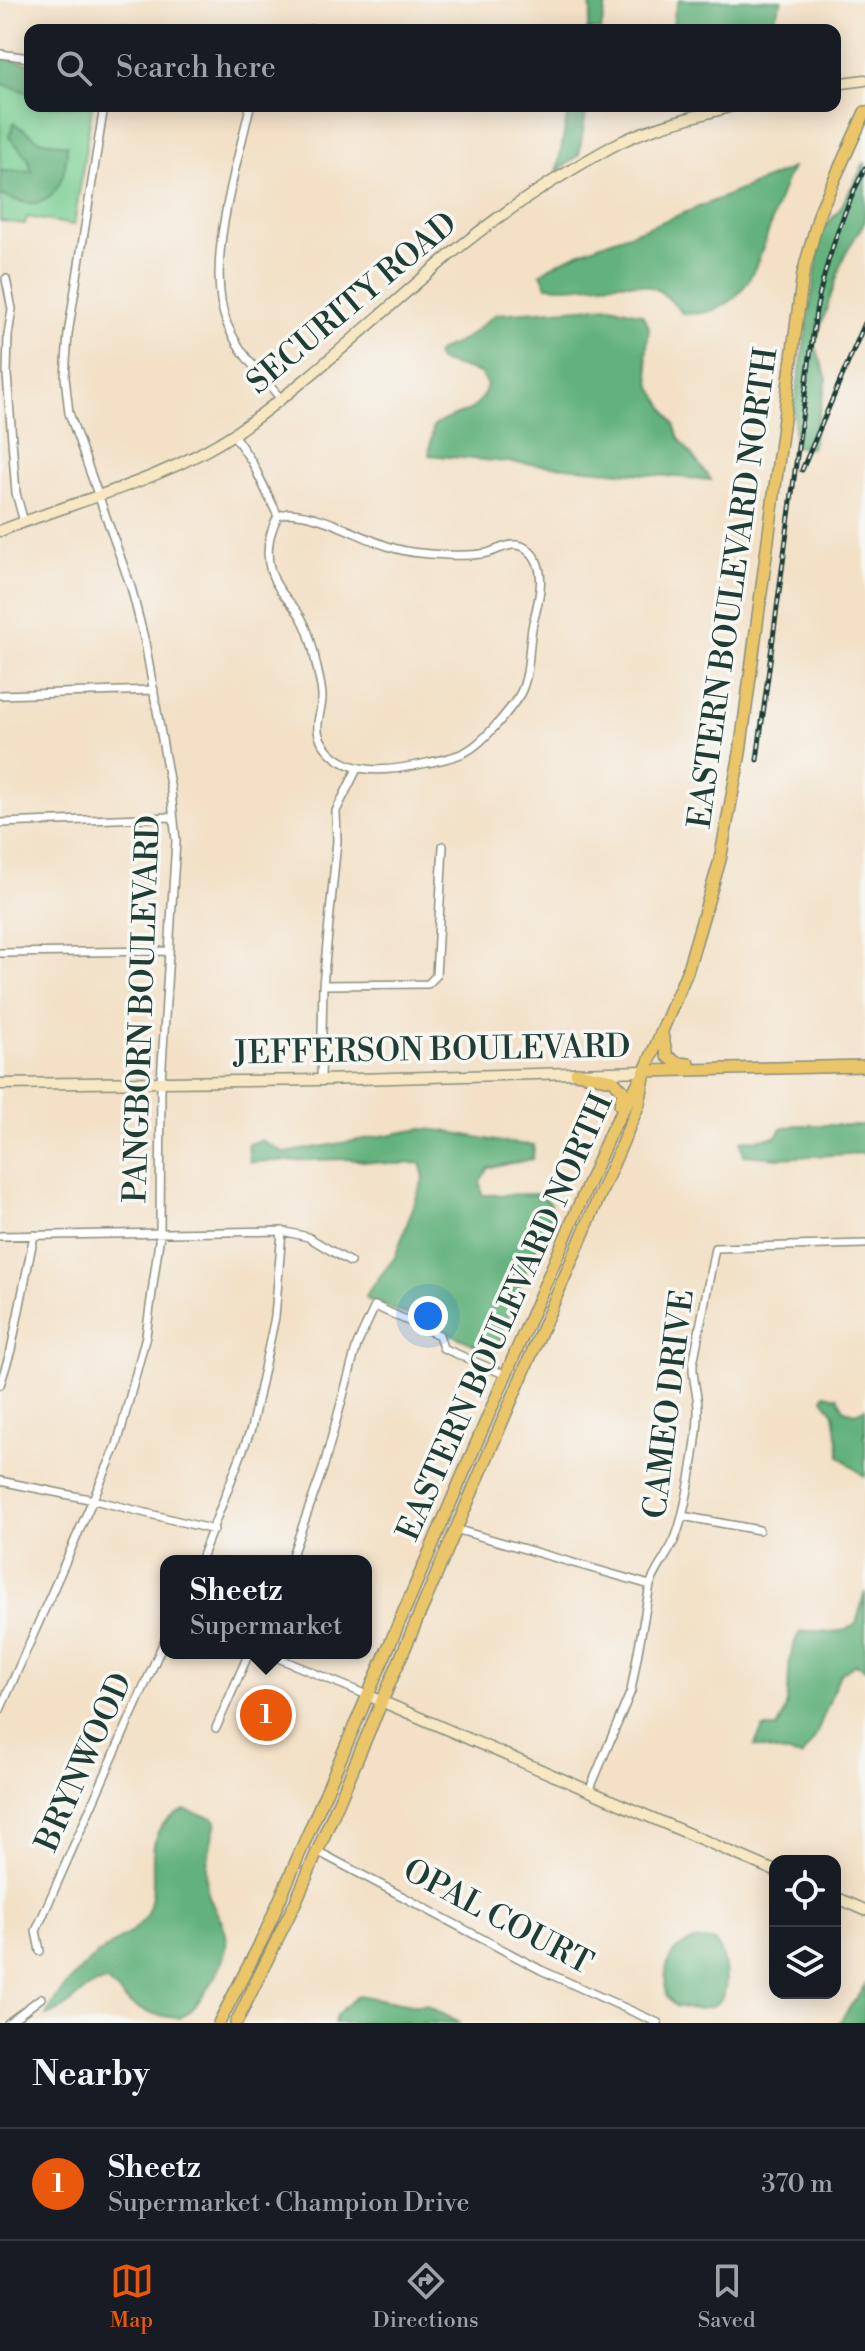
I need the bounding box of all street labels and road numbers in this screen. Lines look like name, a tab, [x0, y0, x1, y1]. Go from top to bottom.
street label: SECURITY ROAD	[239, 203, 465, 403]
street label: EASTERN BOULEVARD NORTH	[679, 345, 787, 831]
street label: PANGBORN BOULEVARD	[115, 814, 169, 1204]
street label: JEFFERSON BOULEVARD	[232, 1027, 631, 1073]
street label: EASTERN BOULEVARD NORTH	[388, 1087, 622, 1547]
street label: CAMEO DRIVE	[635, 1287, 703, 1521]
street label: BRYNWOOD	[26, 1667, 141, 1858]
street label: OPAL COURT	[396, 1850, 600, 1984]

